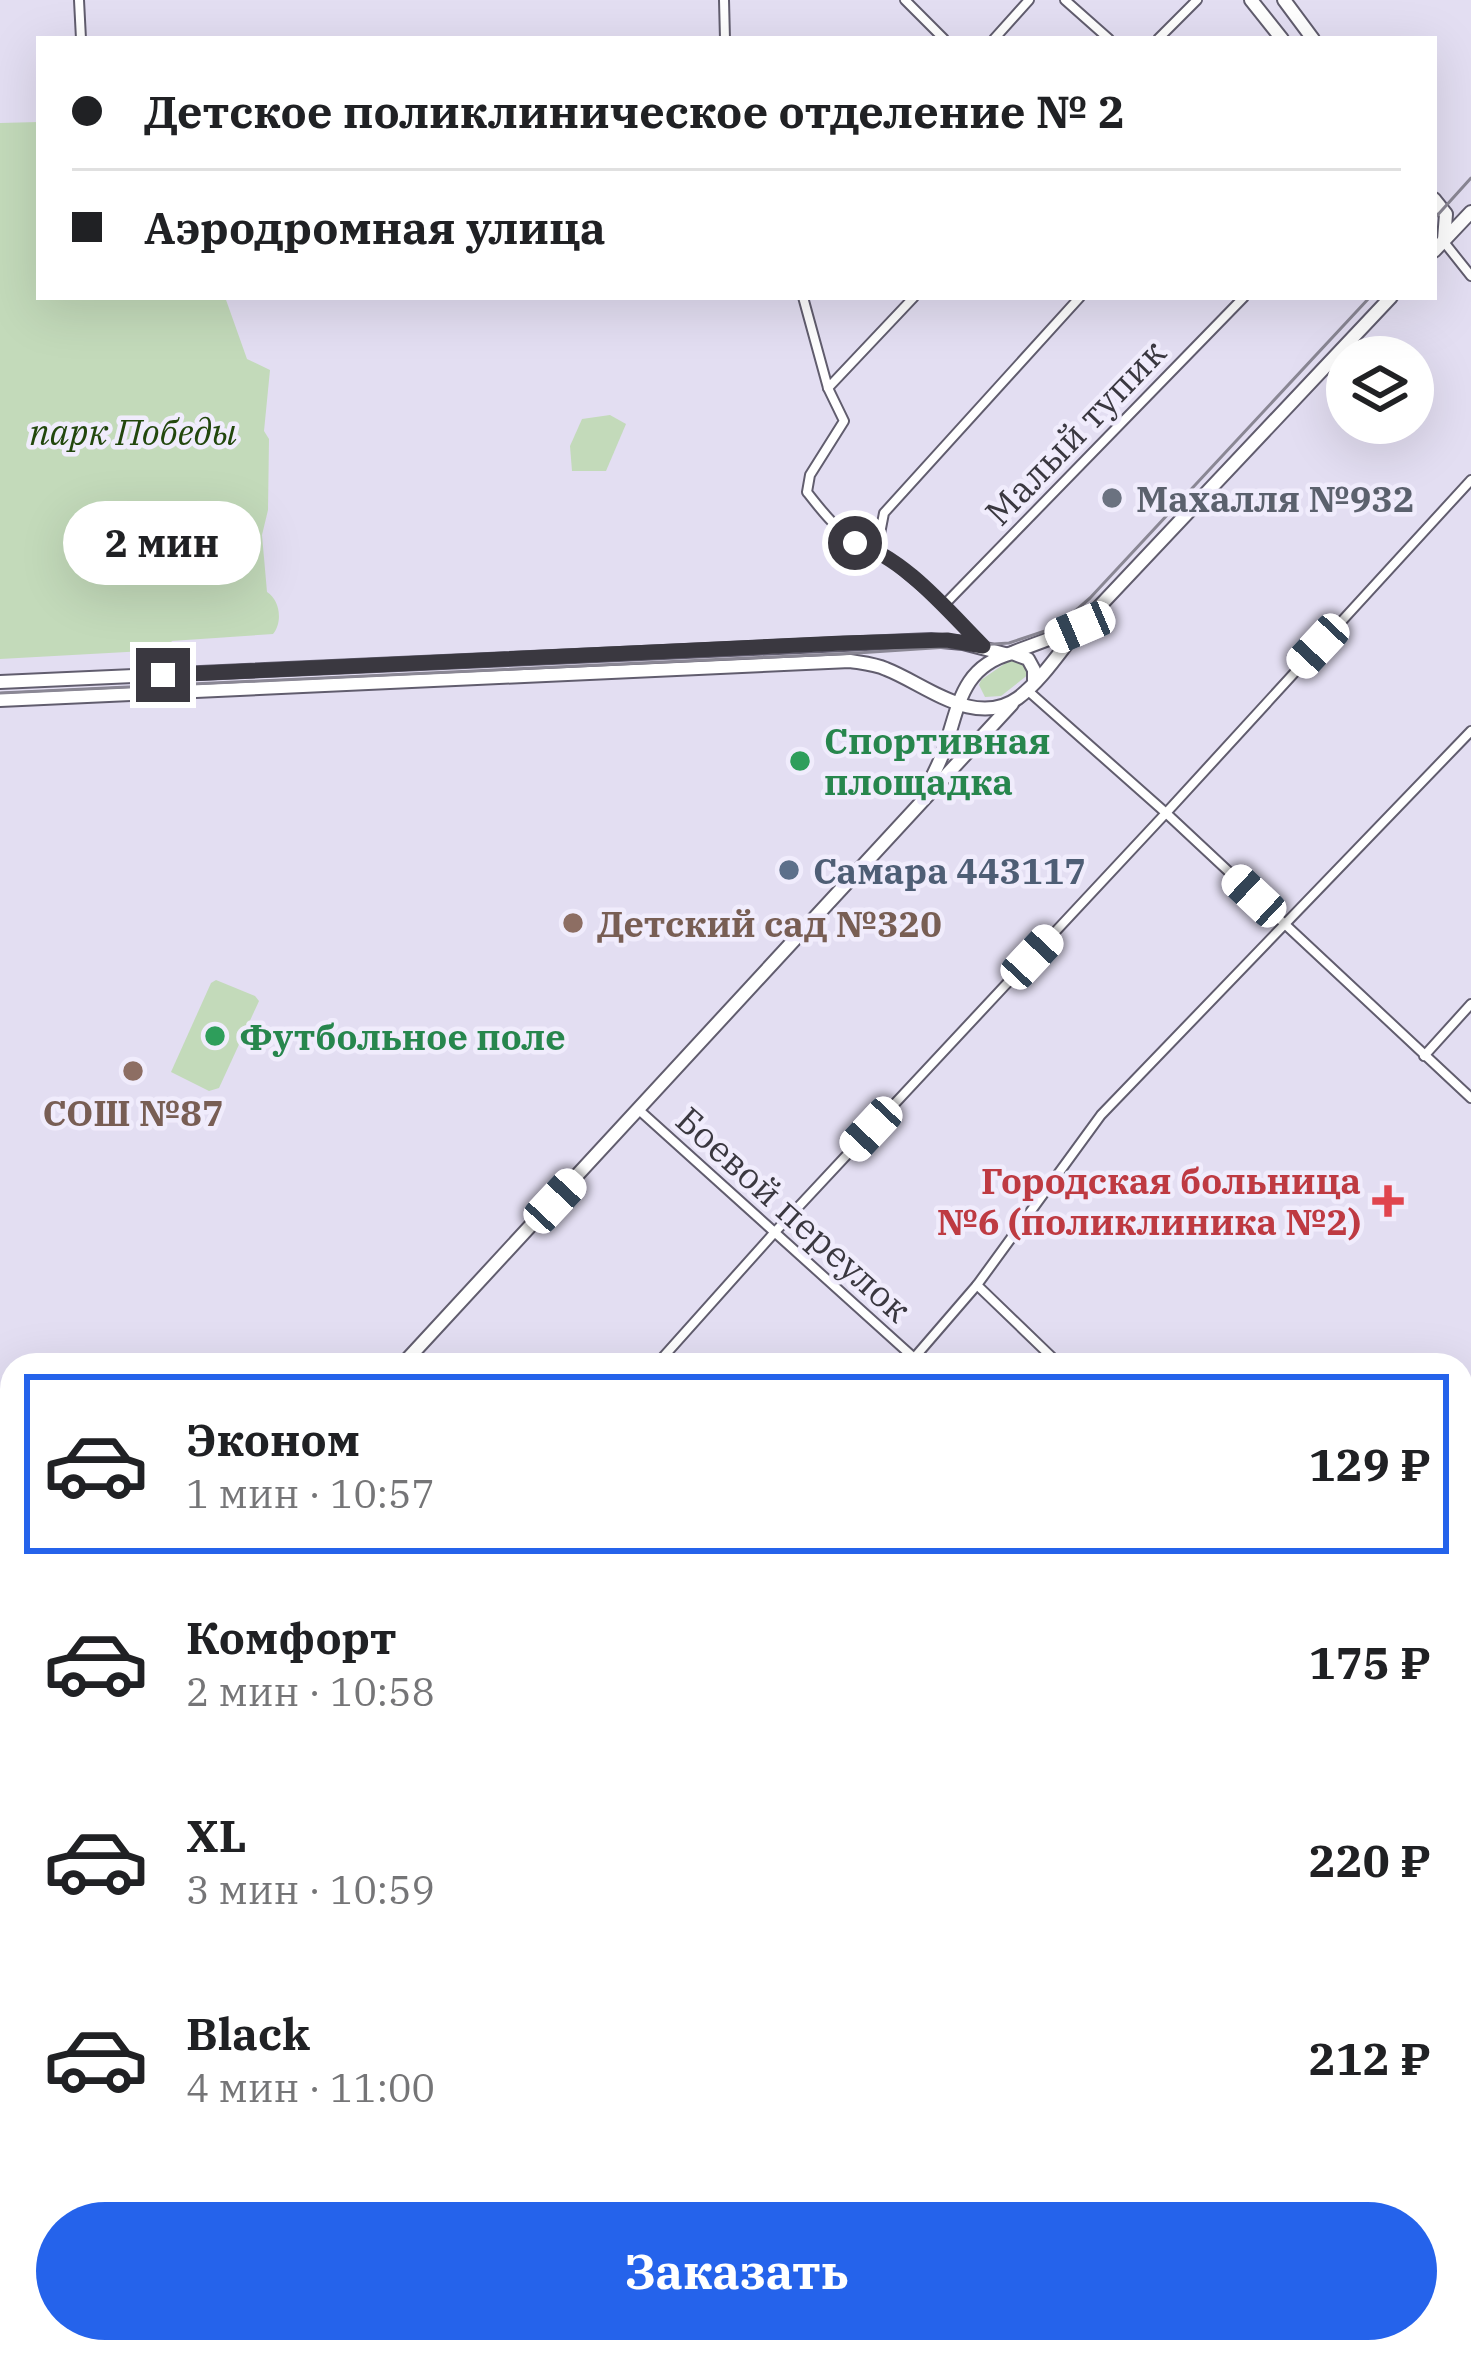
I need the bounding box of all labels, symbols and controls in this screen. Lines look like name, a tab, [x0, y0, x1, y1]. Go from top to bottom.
text: Детское поликлиническое отделение № 2	[144, 82, 1125, 140]
text: Аэродромная улица	[144, 198, 606, 256]
street label: Малый тупик	[974, 329, 1176, 535]
map controls	[1326, 336, 1434, 444]
button: layers	[1326, 336, 1434, 444]
park label: парк Победы	[29, 408, 237, 455]
place label: Махалля №932	[1136, 475, 1415, 522]
marker: Махалля №932	[1099, 485, 1125, 511]
callout: 2 мин	[64, 501, 262, 585]
route start	[828, 516, 882, 570]
text: 2 мин	[105, 517, 219, 568]
car	[1040, 596, 1120, 658]
car	[1280, 607, 1356, 685]
route end	[136, 648, 190, 702]
place label: Спортивная площадка	[824, 717, 1051, 805]
marker: Спортивная площадка	[787, 748, 813, 774]
place label: Самара 443117	[813, 847, 1086, 894]
marker: Самара 443117	[776, 857, 802, 883]
car	[1215, 858, 1293, 934]
place label: Детский сад №320	[597, 900, 942, 947]
marker: Детский сад №320	[560, 910, 586, 936]
car	[994, 918, 1070, 996]
place label: Футбольное поле	[239, 1013, 566, 1060]
marker: Футбольное поле	[202, 1023, 228, 1049]
marker: СОШ №87	[120, 1058, 146, 1084]
place label: СОШ №87	[42, 1089, 224, 1136]
car	[833, 1090, 909, 1168]
street label: Боевой переулок	[667, 1096, 921, 1332]
place label: Городская больница №6 (поликлиника №2)	[937, 1157, 1361, 1245]
car	[517, 1162, 593, 1240]
marker: Городская больница №6 (поликлиника №2)	[1372, 1185, 1404, 1217]
icon: car	[42, 1410, 150, 1518]
text: Эконом	[186, 1410, 360, 1468]
text: 129 ₽	[1309, 1435, 1431, 1493]
text: 1 мин · 10:57	[186, 1468, 435, 1519]
icon: car	[42, 1608, 150, 1716]
text: Комфорт	[186, 1608, 397, 1666]
text: 175 ₽	[1309, 1633, 1431, 1691]
text: 2 мин · 10:58	[186, 1666, 435, 1717]
icon: car	[42, 1806, 150, 1914]
text: XL	[186, 1806, 247, 1864]
text: 220 ₽	[1309, 1831, 1431, 1889]
text: 3 мин · 10:59	[186, 1864, 435, 1915]
icon: car	[42, 2004, 150, 2112]
text: Black	[186, 2004, 310, 2062]
text: 212 ₽	[1309, 2029, 1431, 2087]
text: 4 мин · 11:00	[186, 2062, 435, 2113]
button: Заказать	[36, 2202, 1437, 2340]

